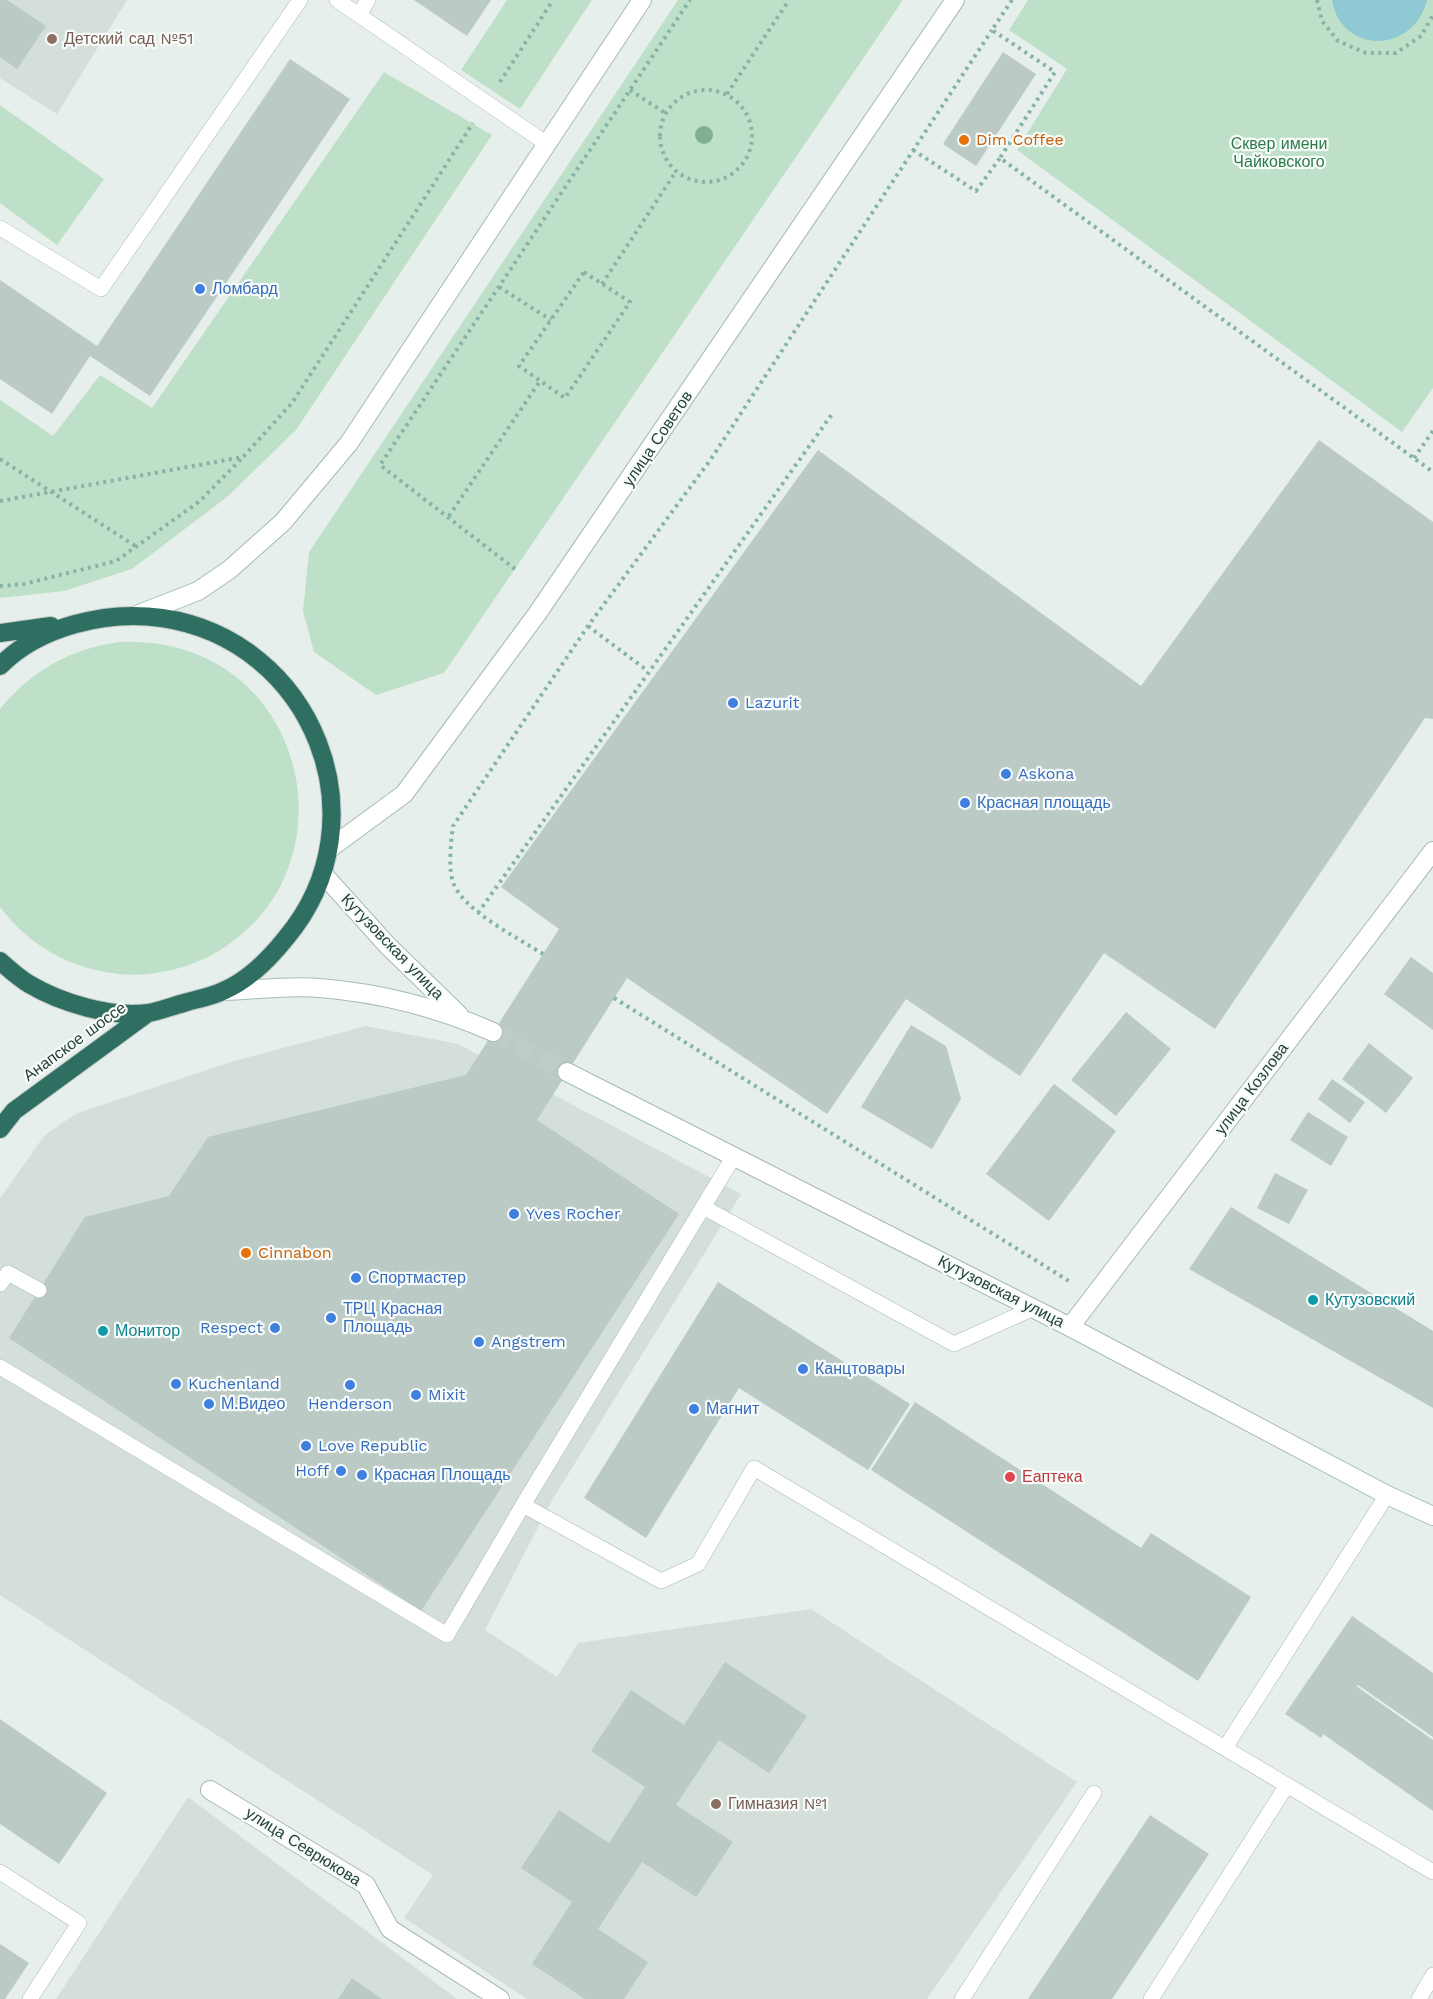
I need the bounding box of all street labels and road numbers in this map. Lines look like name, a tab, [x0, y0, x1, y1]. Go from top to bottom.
street label: улица Советов	[619, 388, 697, 490]
street label: Кутузовская улица	[337, 890, 447, 1004]
street label: Анапское шоссе	[20, 998, 130, 1086]
street label: улица Козлова	[1211, 1039, 1293, 1139]
street label: Кутузовская улица	[934, 1252, 1068, 1332]
street label: улица Севрюкова	[242, 1804, 364, 1890]

